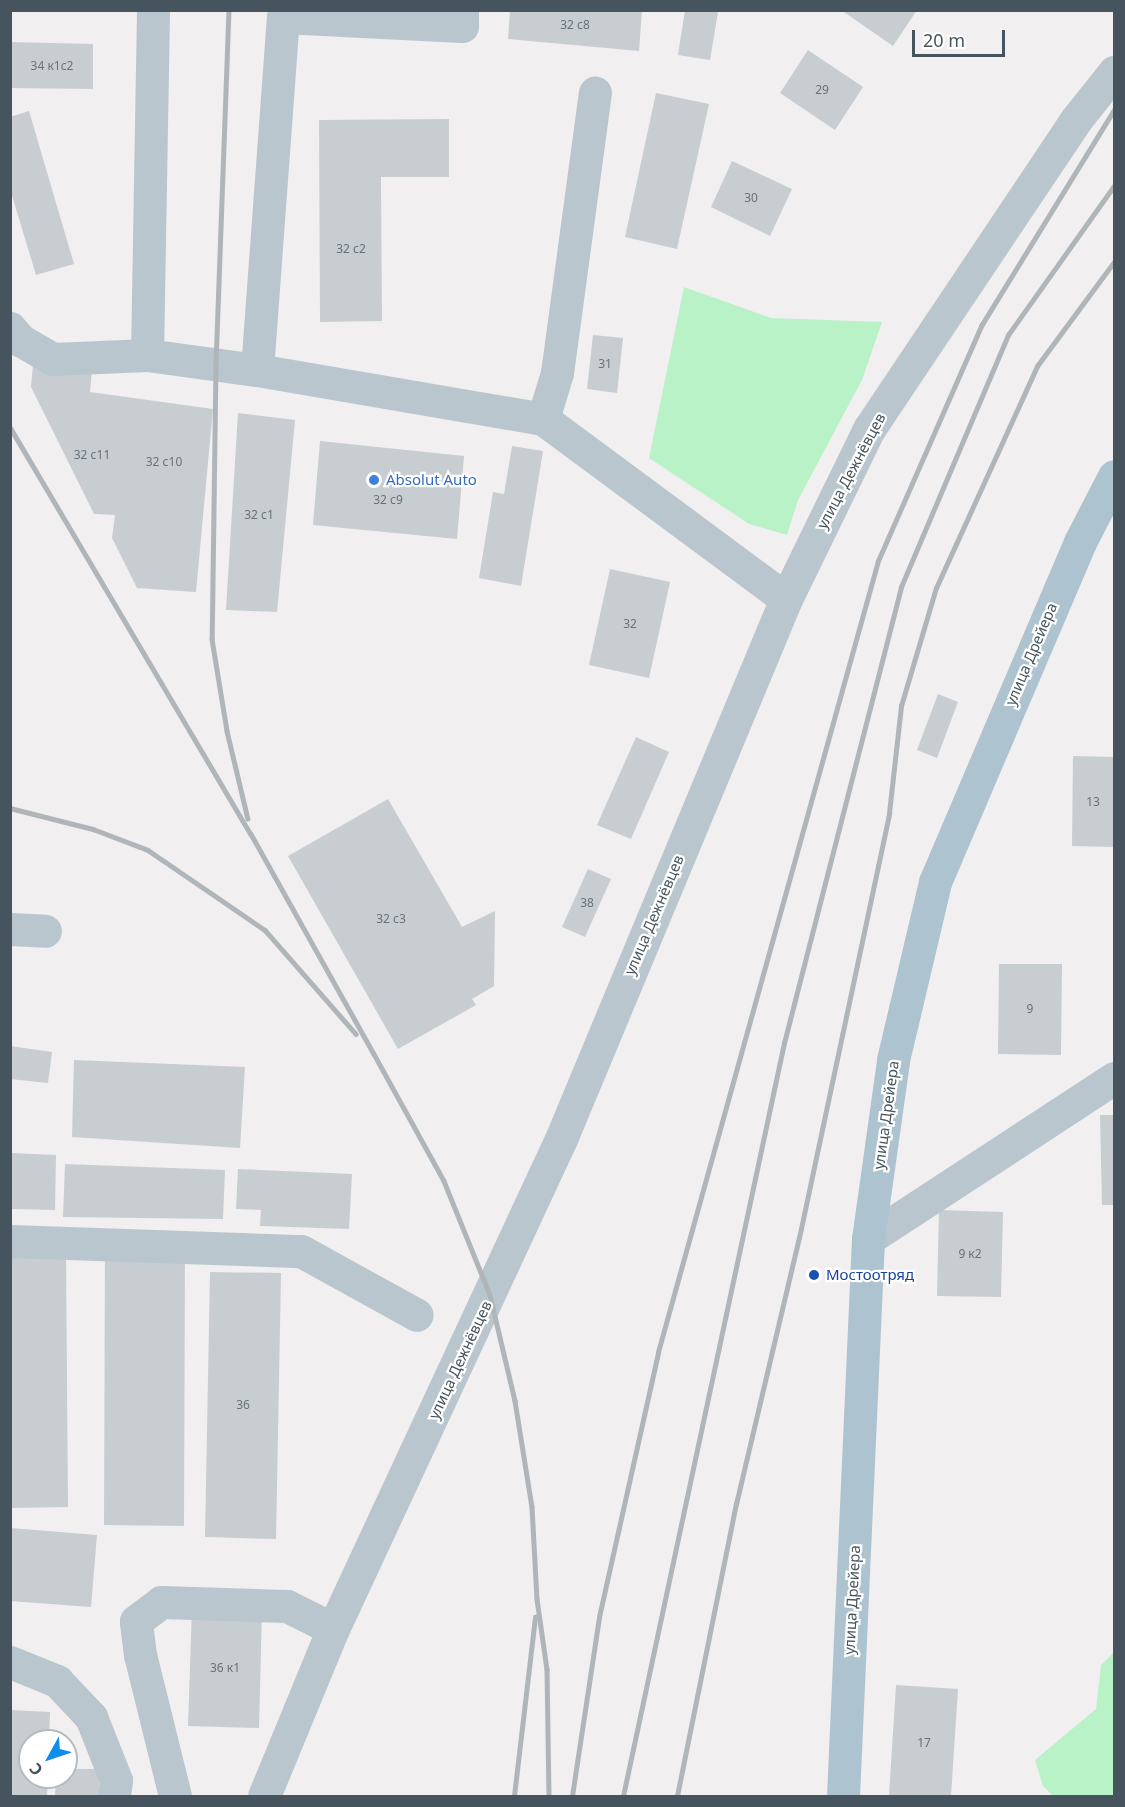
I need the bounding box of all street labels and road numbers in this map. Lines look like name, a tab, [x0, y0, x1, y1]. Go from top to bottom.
street label: улица Дежнёвцев	[813, 410, 889, 532]
street label: улица Дрейера	[1001, 600, 1061, 708]
street label: улица Дежнёвцев	[621, 852, 687, 978]
street label: улица Дрейера	[869, 1059, 903, 1171]
street label: улица Дежнёвцев	[425, 1298, 495, 1422]
street label: улица Дрейера	[840, 1545, 864, 1655]

